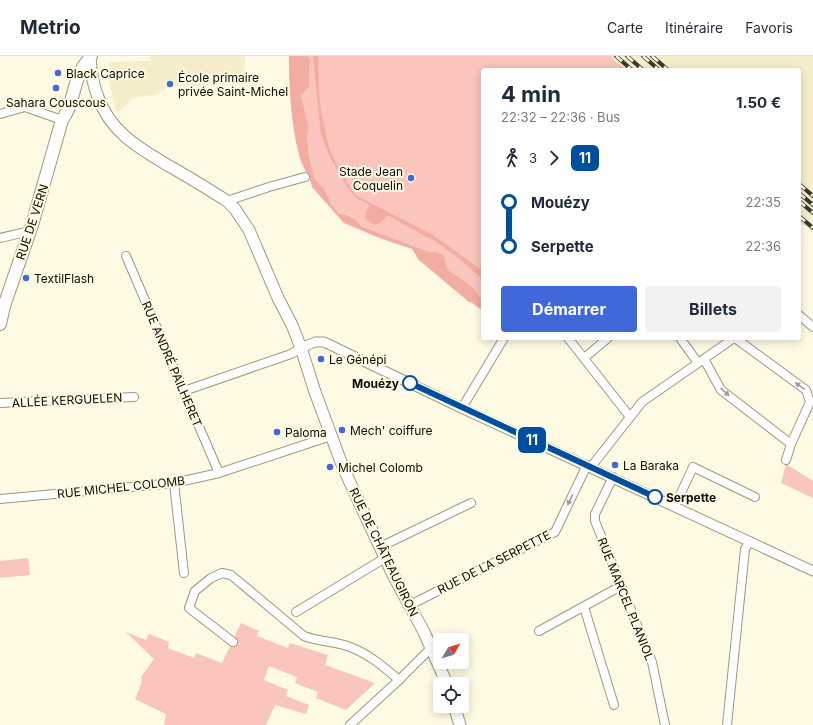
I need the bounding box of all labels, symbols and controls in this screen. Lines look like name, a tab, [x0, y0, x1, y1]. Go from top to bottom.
text: Metrio	[20, 16, 81, 39]
text: Carte	[607, 19, 643, 36]
text: Itinéraire	[665, 19, 723, 36]
text: Favoris	[745, 19, 793, 36]
place label: Black Caprice	[66, 66, 145, 81]
marker: Black Caprice	[53, 68, 63, 78]
place label: École primaire privée Saint-Michel	[178, 70, 288, 99]
marker: École primaire privée Saint-Michel	[165, 79, 175, 89]
text: 4 min	[501, 81, 561, 107]
marker: Sahara Couscous	[51, 83, 61, 93]
text: 1.50 €	[736, 93, 781, 112]
place label: Sahara Couscous	[6, 95, 106, 110]
text: 22:32 – 22:36 · Bus	[501, 109, 620, 125]
icon: walk	[501, 147, 523, 169]
icon: forward	[543, 147, 565, 169]
text: 11	[579, 149, 591, 166]
text: 3	[529, 150, 537, 166]
place label: Stade Jean Coquelin	[339, 164, 403, 193]
marker: Stade Jean Coquelin	[406, 173, 416, 183]
street label: RUE DE VERN	[13, 182, 51, 262]
text: Mouézy	[531, 193, 590, 212]
text: 22:35	[745, 194, 781, 210]
text: Serpette	[531, 237, 594, 256]
text: 22:36	[745, 238, 781, 254]
place label: TextilFlash	[34, 271, 94, 286]
marker: TextilFlash	[21, 273, 31, 283]
button: Démarrer	[501, 286, 637, 332]
button: Billets	[645, 286, 781, 332]
street label: RUE ANDRÉ PAILHERET	[139, 299, 205, 429]
place label: Le Génépi	[329, 352, 387, 367]
marker: Le Génépi	[316, 354, 326, 364]
marker: Mouézy	[402, 375, 418, 391]
place label: Mouézy	[352, 376, 400, 391]
one-way arrow	[795, 382, 805, 390]
one-way arrow	[720, 387, 730, 396]
street label: ALLÉE KERGUELEN	[11, 390, 123, 410]
place label: Mech' coiffure	[350, 423, 433, 438]
place label: Paloma	[285, 425, 327, 440]
marker: Mech' coiffure	[337, 425, 347, 435]
marker: Paloma	[272, 427, 282, 437]
line badge: 11	[514, 427, 550, 453]
text: 11	[526, 431, 538, 448]
place label: La Baraka	[623, 458, 679, 473]
place label: Michel Colomb	[338, 460, 423, 475]
marker: La Baraka	[610, 460, 620, 470]
marker: Michel Colomb	[325, 462, 335, 472]
street label: RUE MICHEL COLOMB	[56, 473, 186, 501]
street label: RUE DE CHÂTEAUGIRON	[346, 485, 422, 619]
marker: Serpette	[647, 489, 663, 505]
place label: Serpette	[666, 490, 716, 505]
one-way arrow	[567, 495, 573, 506]
street label: RUE DE LA SERPETTE	[435, 527, 553, 597]
street label: RUE MARCEL PLANIOL	[594, 535, 658, 663]
north arrow	[433, 633, 469, 669]
map controls	[433, 633, 469, 713]
button: locate	[433, 677, 469, 713]

